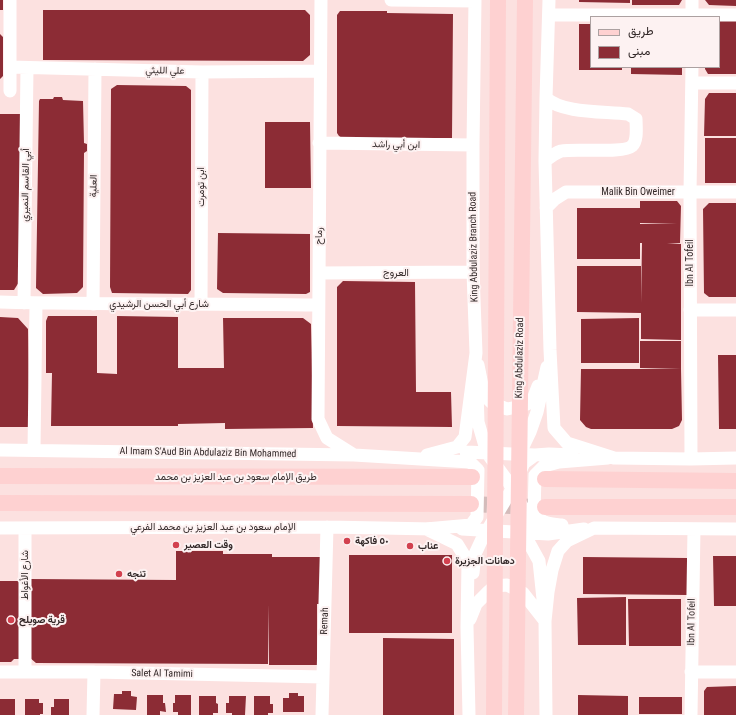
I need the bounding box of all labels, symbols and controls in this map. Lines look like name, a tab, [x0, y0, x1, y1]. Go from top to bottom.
legend	[590, 16, 720, 68]
text: طريق	[628, 24, 653, 38]
text: مبنى	[628, 44, 650, 58]
street label: علي الليثي	[145, 65, 185, 77]
street label: ابن أبي راشد	[372, 139, 420, 151]
street label: أبي القاسم النميري	[19, 148, 33, 222]
street label: ابن تومرت	[195, 167, 207, 207]
street label: العلية	[88, 174, 100, 198]
street label: Malik Bin Oweimer	[601, 186, 675, 198]
street label: King Abdulaziz Branch Road	[467, 192, 481, 302]
street label: رماح	[313, 227, 325, 245]
street label: Ibn Al Tofeil	[684, 240, 696, 286]
street label: العروج	[383, 267, 409, 279]
street label: شارع أبي الحسن الرشيدي	[109, 298, 209, 310]
street label: King Abdulaziz Road	[513, 317, 527, 399]
street label: Al Imam S'Aud Bin Abdulaziz Bin Mohammed	[120, 445, 296, 461]
street label: طريق الإمام سعود بن عبد العزيز بن محمد	[155, 471, 317, 483]
street label: الإمام سعود بن عبد العزيز بن محمد الفرعي	[130, 521, 296, 533]
place label: ٥٠ فاكهة	[355, 535, 389, 547]
marker: ٥٠ فاكهة	[342, 536, 352, 546]
place label: وقت العصير	[184, 539, 233, 551]
marker: وقت العصير	[171, 540, 181, 550]
place label: عناب	[418, 540, 438, 552]
marker: عناب	[405, 541, 415, 551]
street label: شارع الأغواط	[19, 550, 31, 600]
place label: دهانات الجزيرة	[455, 555, 515, 567]
marker: دهانات الجزيرة	[442, 556, 452, 566]
place label: تنجه	[127, 568, 146, 580]
marker: تنجه	[114, 569, 124, 579]
street label: Ibn Al Tofeil	[686, 598, 698, 646]
street label: Remah	[319, 607, 331, 635]
place label: قرية صويلح	[19, 614, 65, 626]
marker: قرية صويلح	[6, 615, 16, 625]
street label: Salet Al Tamimi	[131, 667, 193, 681]

